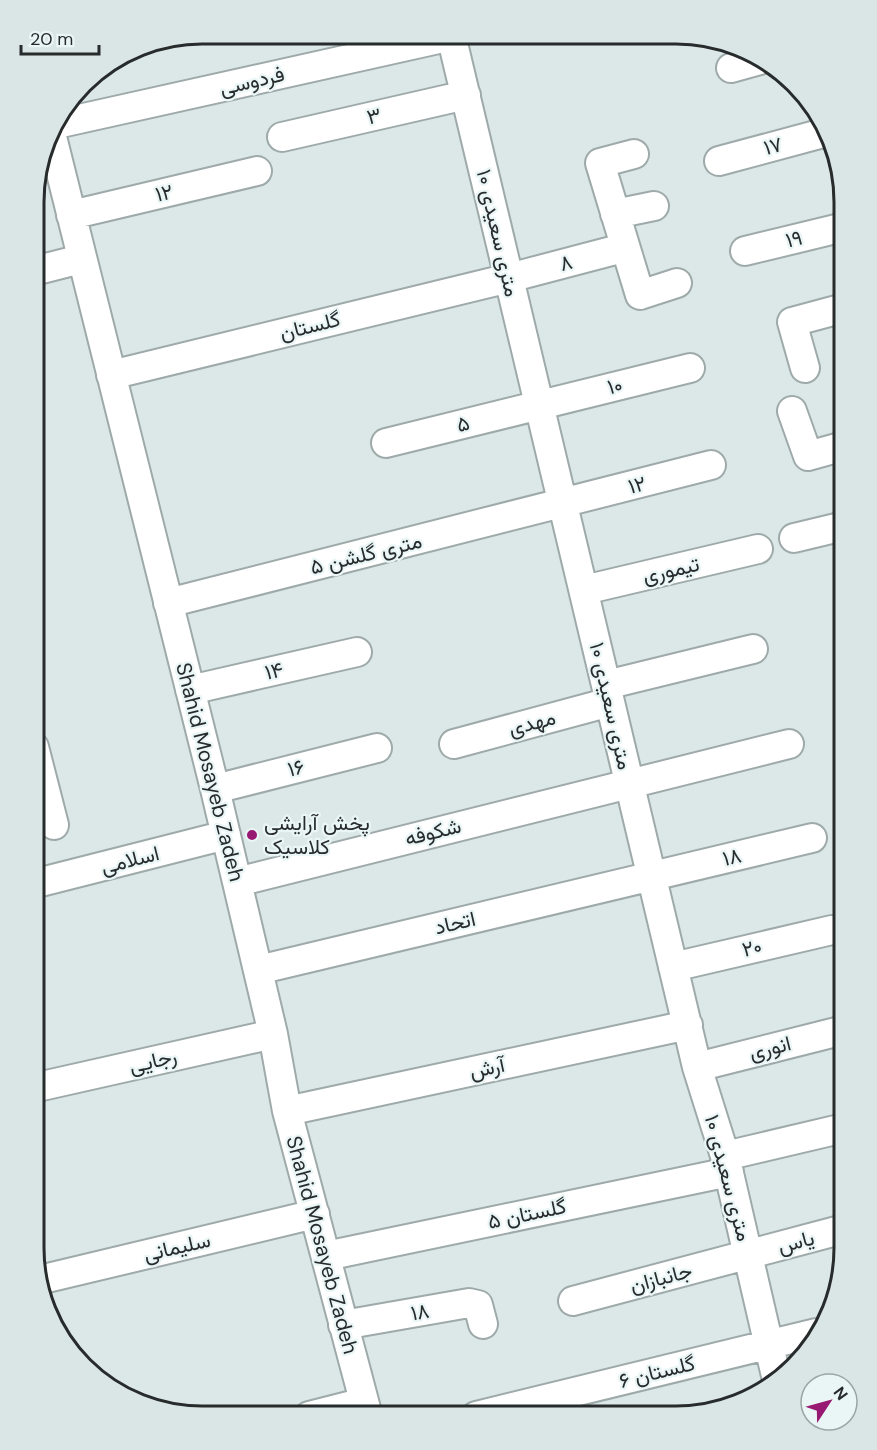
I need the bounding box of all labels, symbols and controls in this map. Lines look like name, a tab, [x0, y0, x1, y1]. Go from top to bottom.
scale bar	[21, 18, 99, 56]
text: 20 m	[30, 27, 73, 51]
street label: فردوسی	[217, 60, 287, 102]
street label: ۳	[364, 101, 384, 131]
street label: ۱۷	[760, 130, 786, 162]
street label: ۱۰ متری سعیدی	[470, 167, 526, 299]
street label: ۱۲	[153, 177, 175, 209]
street label: ۱۹	[783, 223, 805, 255]
street label: ۸	[556, 248, 576, 278]
street label: گلستان	[277, 305, 343, 347]
street label: ۱۰	[604, 371, 626, 401]
street label: ۵	[454, 409, 472, 439]
street label: ۱۲	[625, 469, 649, 501]
street label: ۵ متری گلشن	[307, 527, 425, 581]
street label: تیموری	[640, 550, 702, 590]
street label: ۱۰ متری سعیدی	[583, 640, 639, 772]
street label: ۱۴	[262, 655, 286, 687]
street label: Shahid Mosayeb Zadeh	[169, 660, 251, 884]
street label: مهدی	[505, 703, 559, 743]
street label: ۱۶	[285, 752, 307, 784]
place label: پخش آرایشی کلاسیک	[264, 809, 370, 861]
street label: شکوفه	[402, 812, 464, 852]
marker: پخش آرایشی کلاسیک	[245, 828, 259, 842]
street label: اسلامی	[98, 839, 162, 881]
street label: ۱۸	[720, 841, 744, 873]
street label: اتحاد	[432, 905, 478, 941]
street label: ۲۰	[739, 932, 765, 964]
street label: انوری	[746, 1029, 794, 1067]
street label: رجایی	[126, 1042, 180, 1080]
street label: آرش	[467, 1050, 509, 1085]
street label: ۱۰ متری سعیدی	[698, 1112, 758, 1244]
street label: Shahid Mosayeb Zadeh	[279, 1133, 365, 1357]
street label: گلستان ۵	[485, 1192, 569, 1236]
street label: یاس	[775, 1224, 817, 1260]
street label: سلیمانی	[141, 1226, 213, 1268]
street label: جانبازان	[627, 1256, 695, 1300]
street label: ۱۸	[408, 1297, 432, 1327]
street label: گلستان ۶	[616, 1349, 698, 1395]
north arrow	[799, 1372, 859, 1432]
text: N	[829, 1383, 853, 1404]

